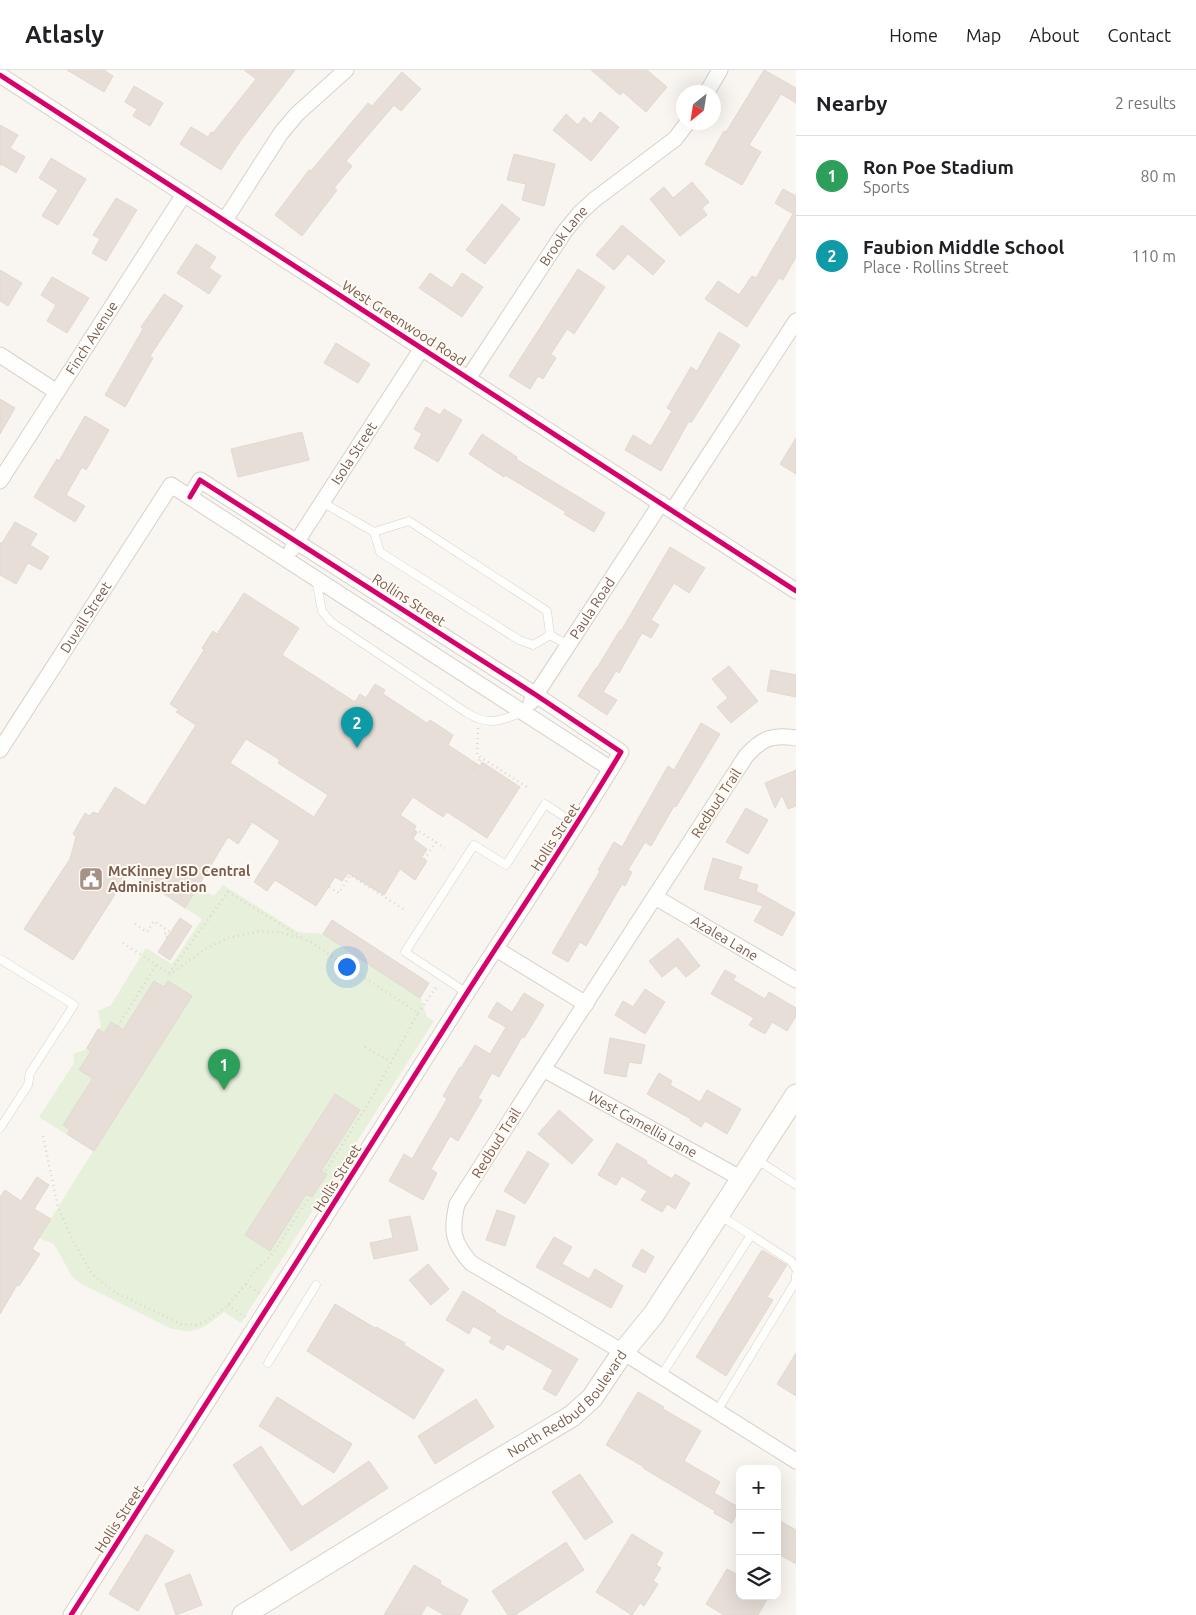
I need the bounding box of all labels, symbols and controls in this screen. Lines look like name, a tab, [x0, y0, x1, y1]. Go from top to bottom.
text: Atlasly	[25, 21, 104, 48]
text: Home	[889, 25, 938, 45]
text: Map	[966, 25, 1001, 45]
text: About	[1029, 25, 1079, 45]
text: Contact	[1107, 25, 1171, 45]
north arrow	[676, 85, 721, 130]
text: Nearby	[816, 91, 887, 115]
text: 2 results	[1115, 94, 1176, 112]
text: Ron Poe Stadium	[863, 156, 1014, 178]
text: 1	[827, 167, 837, 185]
text: 80 m	[1140, 167, 1176, 185]
text: Sports	[863, 178, 909, 196]
street label: Brook Lane	[536, 202, 591, 269]
text: Faubion Middle School	[863, 236, 1064, 258]
text: 2	[827, 247, 837, 265]
text: 110 m	[1131, 247, 1176, 265]
text: Place · Rollins Street	[863, 258, 1009, 276]
street label: West Greenwood Road	[339, 277, 469, 369]
street label: Finch Avenue	[62, 298, 121, 377]
street label: Isola Street	[328, 419, 380, 487]
street label: Rollins Street	[369, 570, 449, 630]
street label: Paula Road	[566, 575, 618, 642]
street label: Duvall Street	[57, 578, 115, 656]
pin: 2	[341, 707, 373, 748]
street label: Redbud Trail	[688, 765, 744, 841]
street label: Hollis Street	[527, 800, 583, 874]
place label: McKinney ISD Central Administration	[108, 863, 250, 895]
public building icon: McKinney ISD Central Administration	[78, 866, 104, 892]
street label: Azalea Lane	[688, 912, 761, 964]
your location	[334, 954, 360, 980]
pin: 1	[208, 1049, 240, 1090]
street label: West Camellia Lane	[585, 1088, 700, 1161]
street label: Redbud Trail	[468, 1105, 524, 1181]
street label: Hollis Street	[310, 1141, 364, 1215]
street label: North Redbud Boulevard	[504, 1347, 630, 1461]
map controls	[736, 1465, 781, 1600]
button: +	[736, 1465, 781, 1510]
street label: Hollis Street	[91, 1482, 147, 1556]
button: −	[736, 1510, 781, 1555]
button: layers	[736, 1555, 781, 1600]

